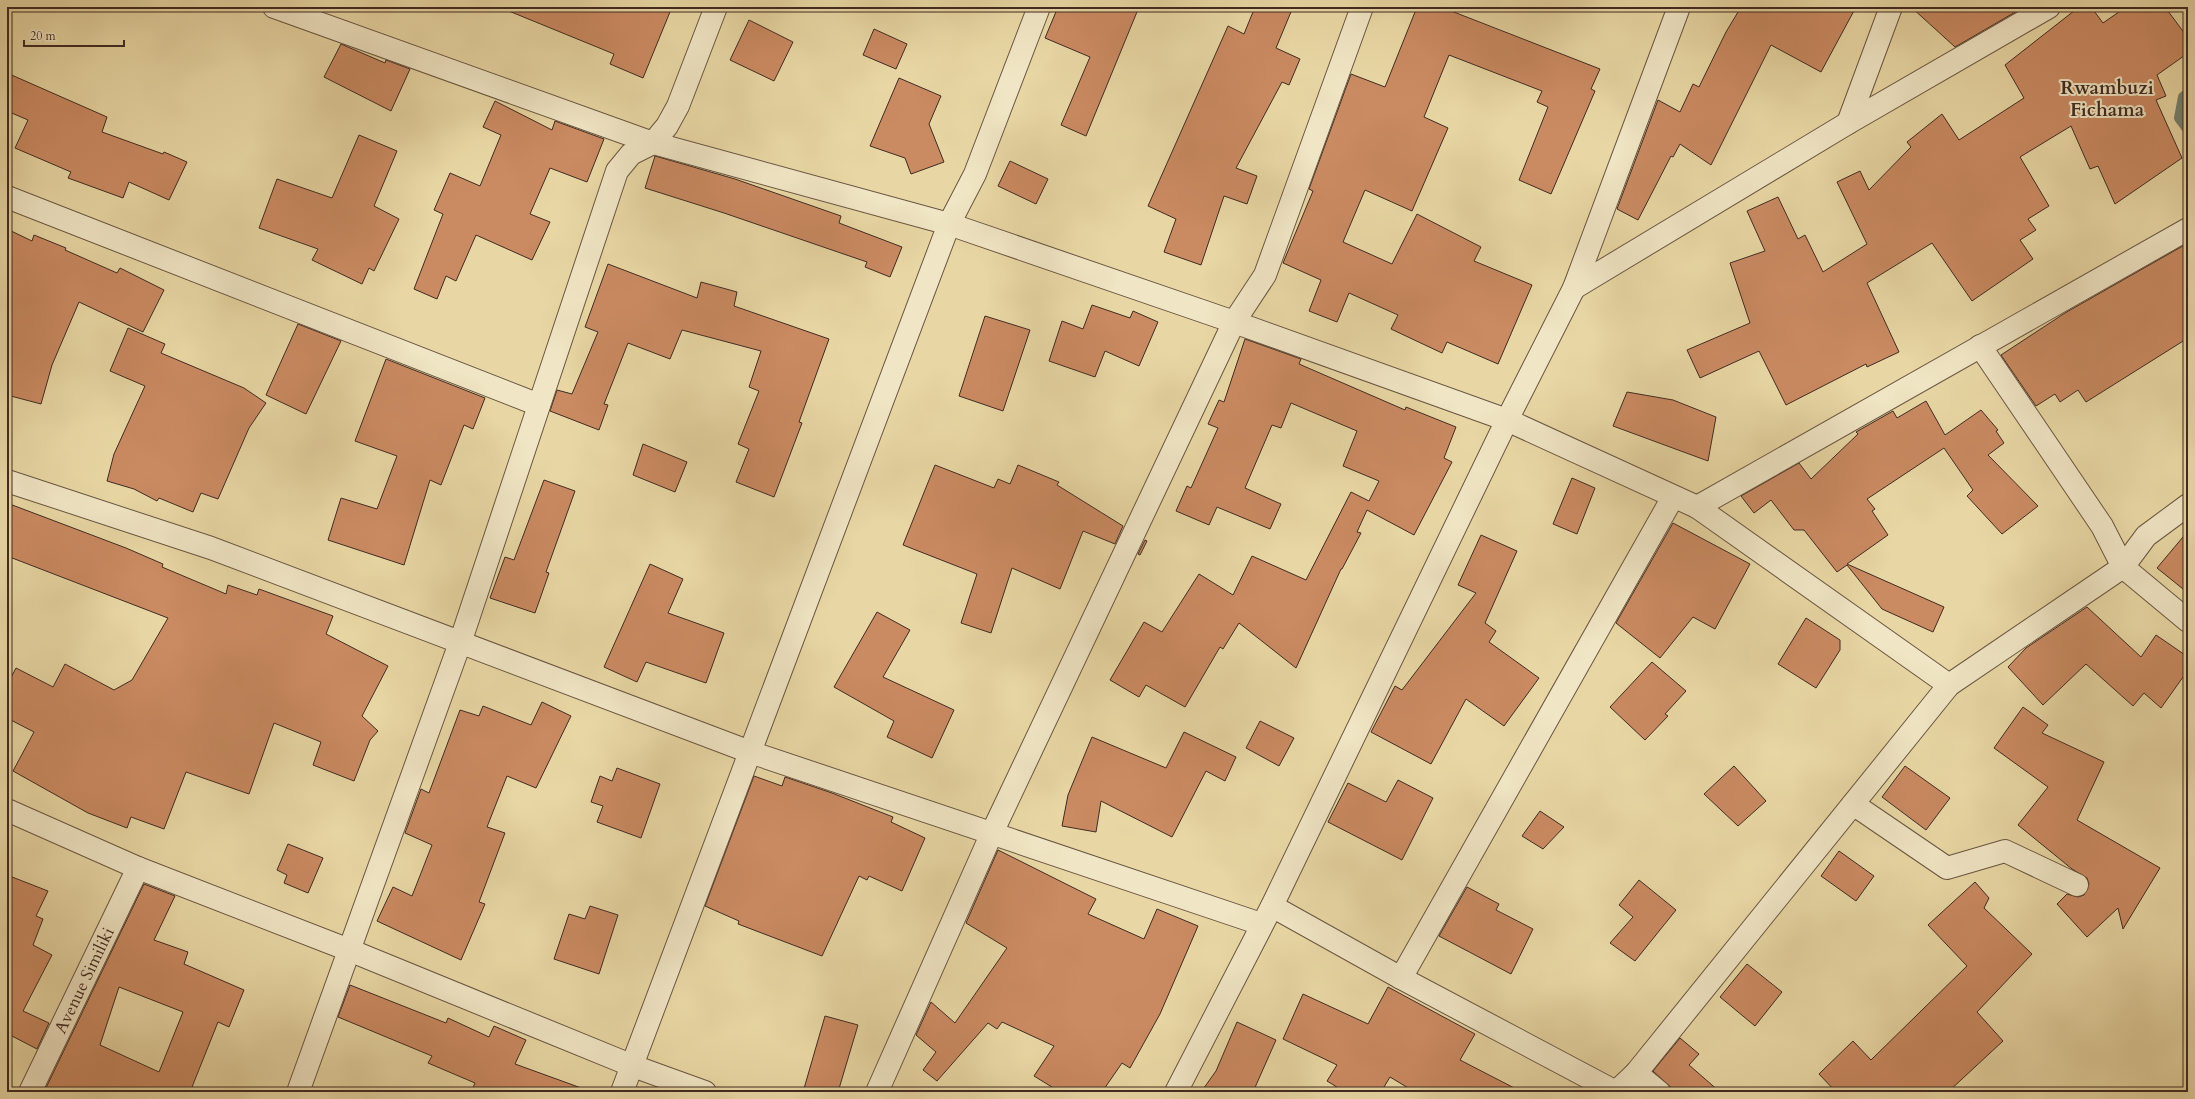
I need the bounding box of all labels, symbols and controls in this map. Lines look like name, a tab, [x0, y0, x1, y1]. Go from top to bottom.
scale bar	[24, 22, 124, 48]
text: 20 m	[30, 28, 57, 44]
district label: Rwambuzi Fichama	[2060, 75, 2154, 123]
street label: Avenue Similiki	[49, 923, 120, 1037]

